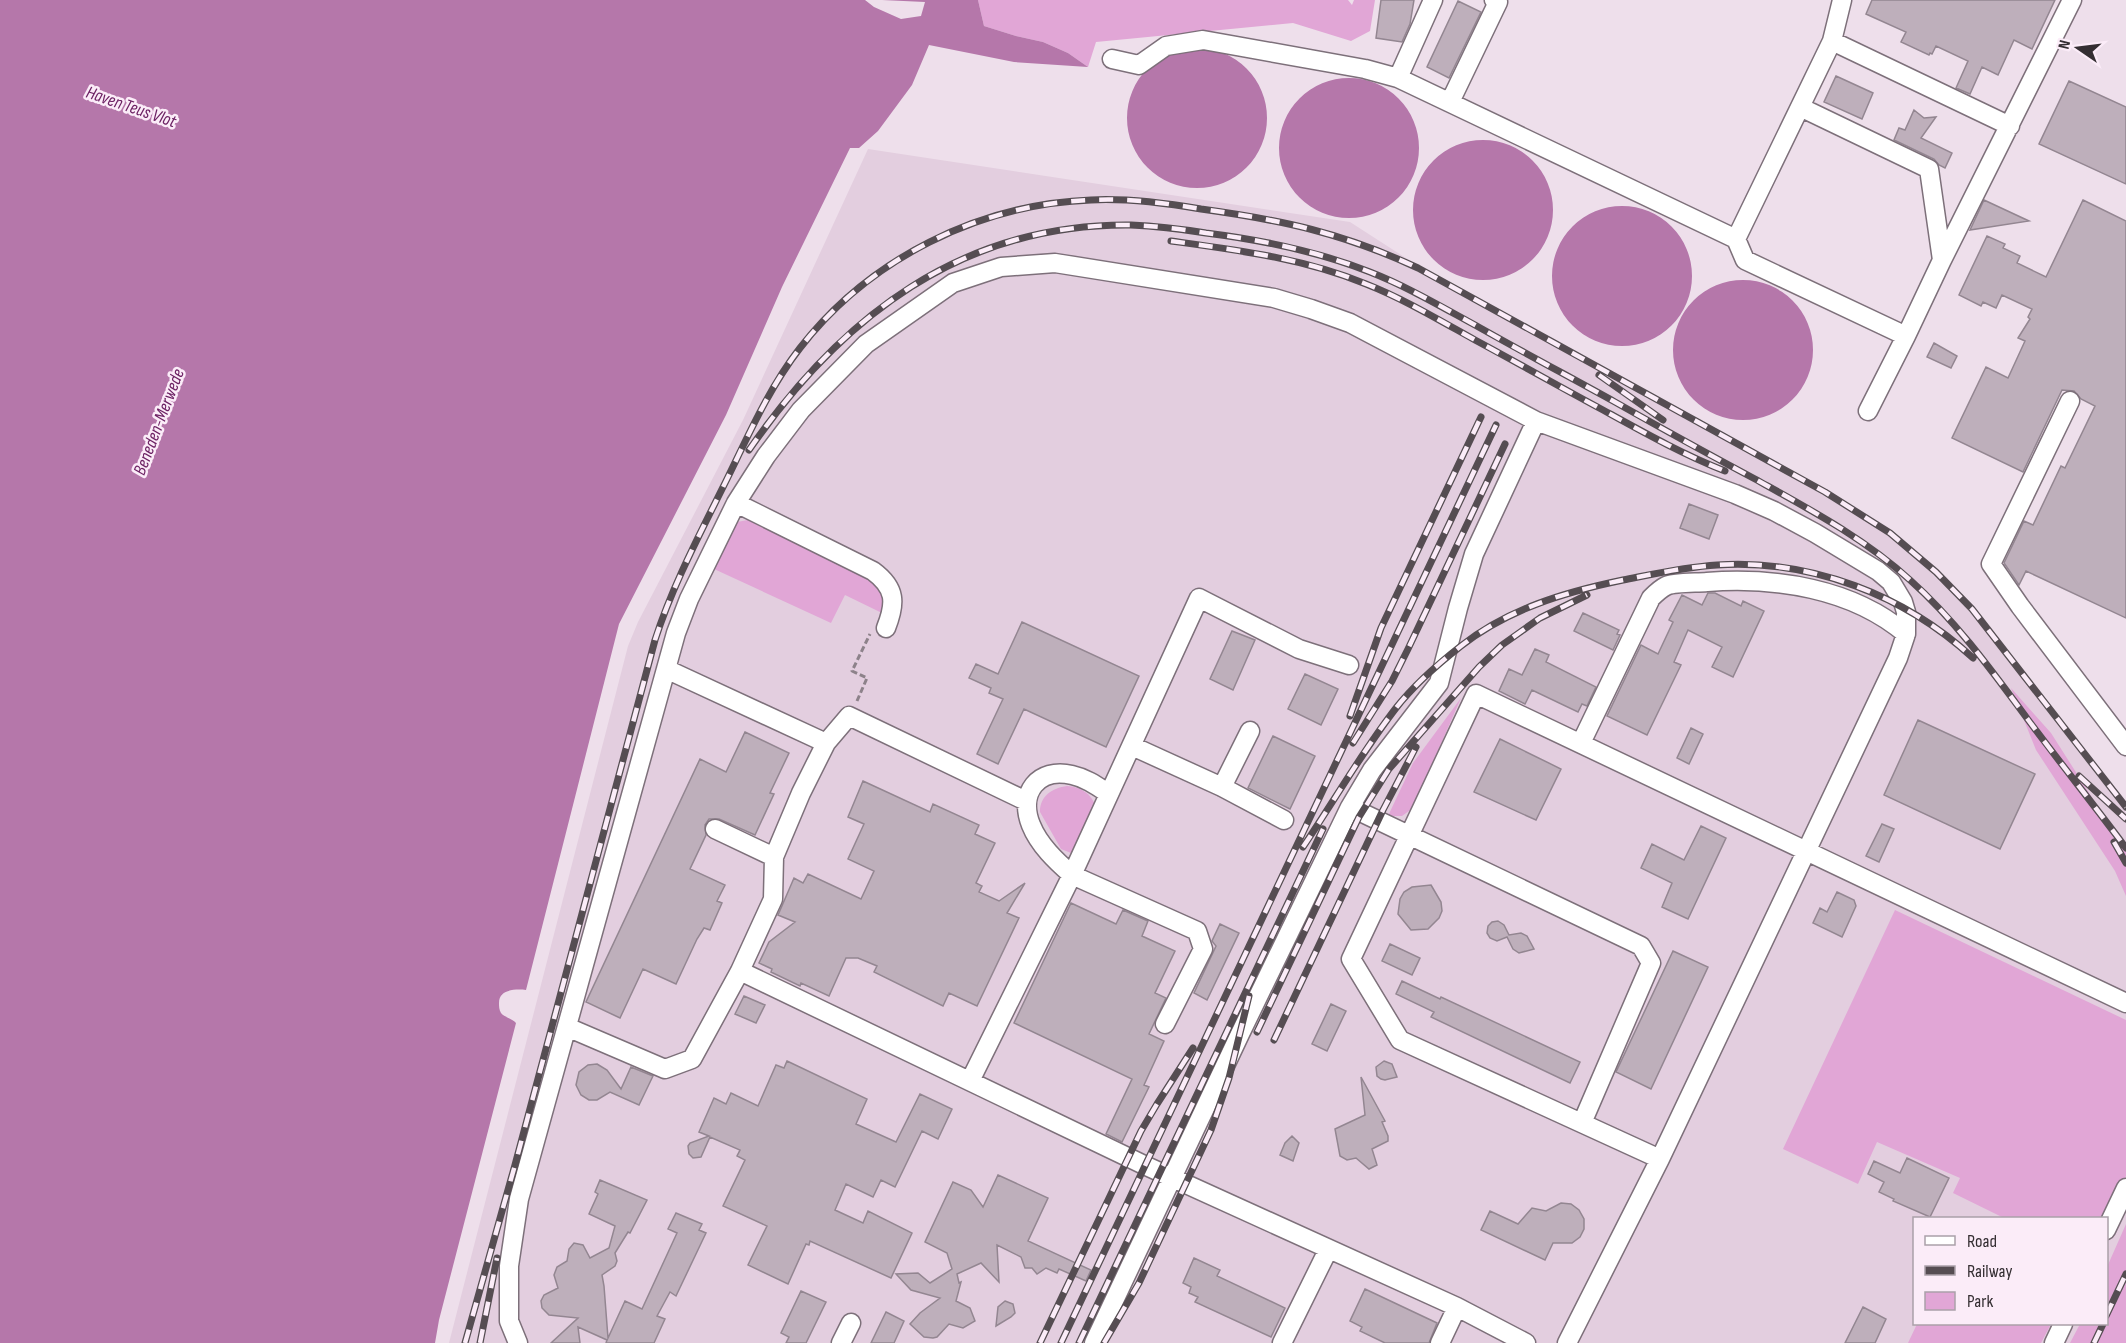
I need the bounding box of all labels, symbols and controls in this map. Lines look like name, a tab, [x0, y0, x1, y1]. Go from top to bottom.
north arrow	[2048, 18, 2108, 78]
text: N	[2055, 38, 2075, 51]
water label: Haven Teus Vlot	[83, 82, 179, 132]
water label: Beneden-Merwede	[129, 366, 189, 478]
legend	[1913, 1217, 2108, 1325]
text: Road	[1967, 1231, 1997, 1252]
text: Railway	[1967, 1261, 2012, 1282]
text: Park	[1967, 1291, 1993, 1312]

